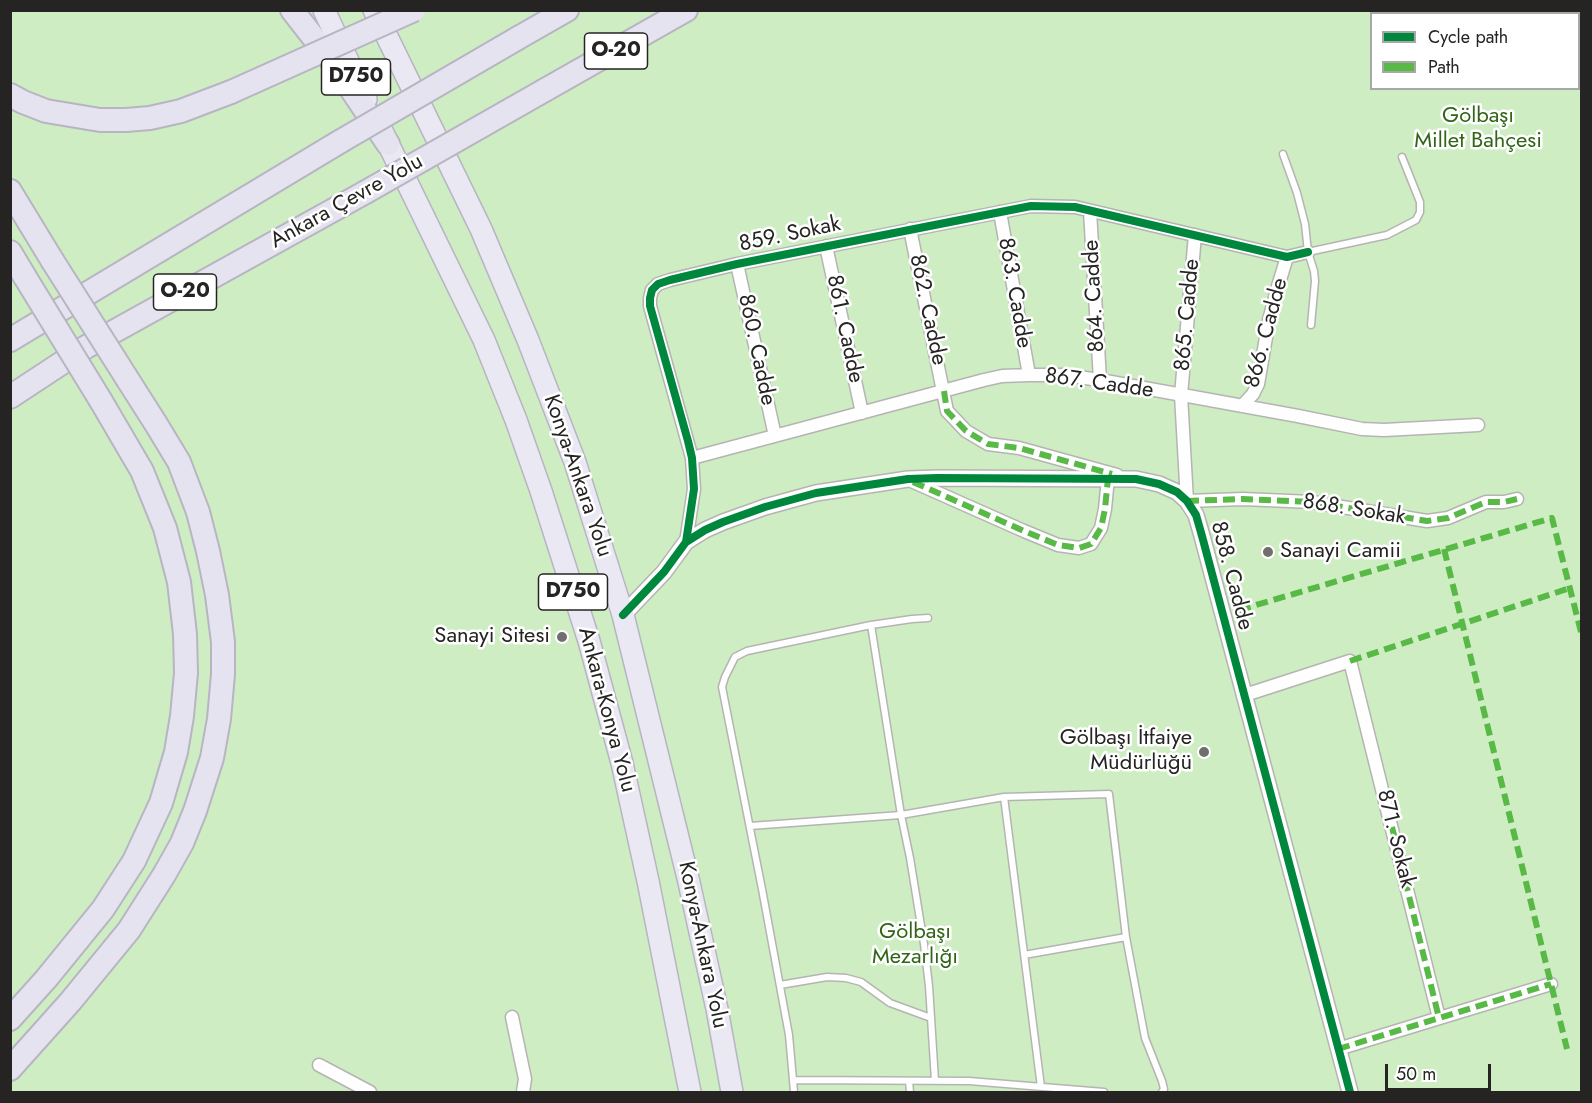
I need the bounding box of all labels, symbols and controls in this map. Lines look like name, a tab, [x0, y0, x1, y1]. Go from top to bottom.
legend	[1370, 12, 1580, 90]
text: Cycle path	[1428, 24, 1508, 50]
road number: O-20	[584, 33, 648, 69]
text: Path	[1428, 54, 1460, 80]
road number: D750	[322, 59, 391, 95]
park label: Gölbaşı Millet Bahçesi	[1414, 104, 1542, 156]
street label: Ankara Çevre Yolu	[266, 149, 428, 255]
street label: 859. Sokak	[737, 211, 843, 259]
street label: 863. Cadde	[991, 236, 1037, 350]
street label: 864. Cadde	[1079, 239, 1111, 353]
street label: 862. Cadde	[902, 252, 952, 368]
street label: 865. Cadde	[1170, 258, 1206, 372]
street label: 861. Cadde	[820, 273, 868, 385]
road number: O-20	[154, 274, 216, 310]
street label: 866. Cadde	[1240, 275, 1294, 391]
street label: 860. Cadde	[731, 292, 781, 408]
street label: 867. Cadde	[1043, 363, 1155, 405]
street label: Konya-Ankara Yolu	[537, 391, 617, 561]
street label: 868. Sokak	[1301, 489, 1407, 531]
street label: 858. Cadde	[1204, 519, 1258, 633]
place label: Sanayi Camii	[1280, 539, 1401, 565]
marker: Sanayi Camii	[1261, 545, 1275, 559]
road number: D750	[538, 574, 608, 610]
place label: Sanayi Sitesi	[434, 624, 550, 650]
street label: Ankara-Konya Yolu	[571, 625, 641, 795]
marker: Sanayi Sitesi	[555, 630, 569, 644]
place label: Gölbaşı İtfaiye Müdürlüğü	[1060, 726, 1192, 778]
marker: Gölbaşı İtfaiye Müdürlüğü	[1197, 745, 1211, 759]
street label: 871. Sokak	[1370, 787, 1420, 891]
street label: Konya-Ankara Yolu	[671, 859, 733, 1031]
park label: Gölbaşı Mezarlığı	[872, 920, 958, 972]
scale bar	[1388, 1052, 1494, 1090]
text: 50 m	[1396, 1061, 1436, 1087]

